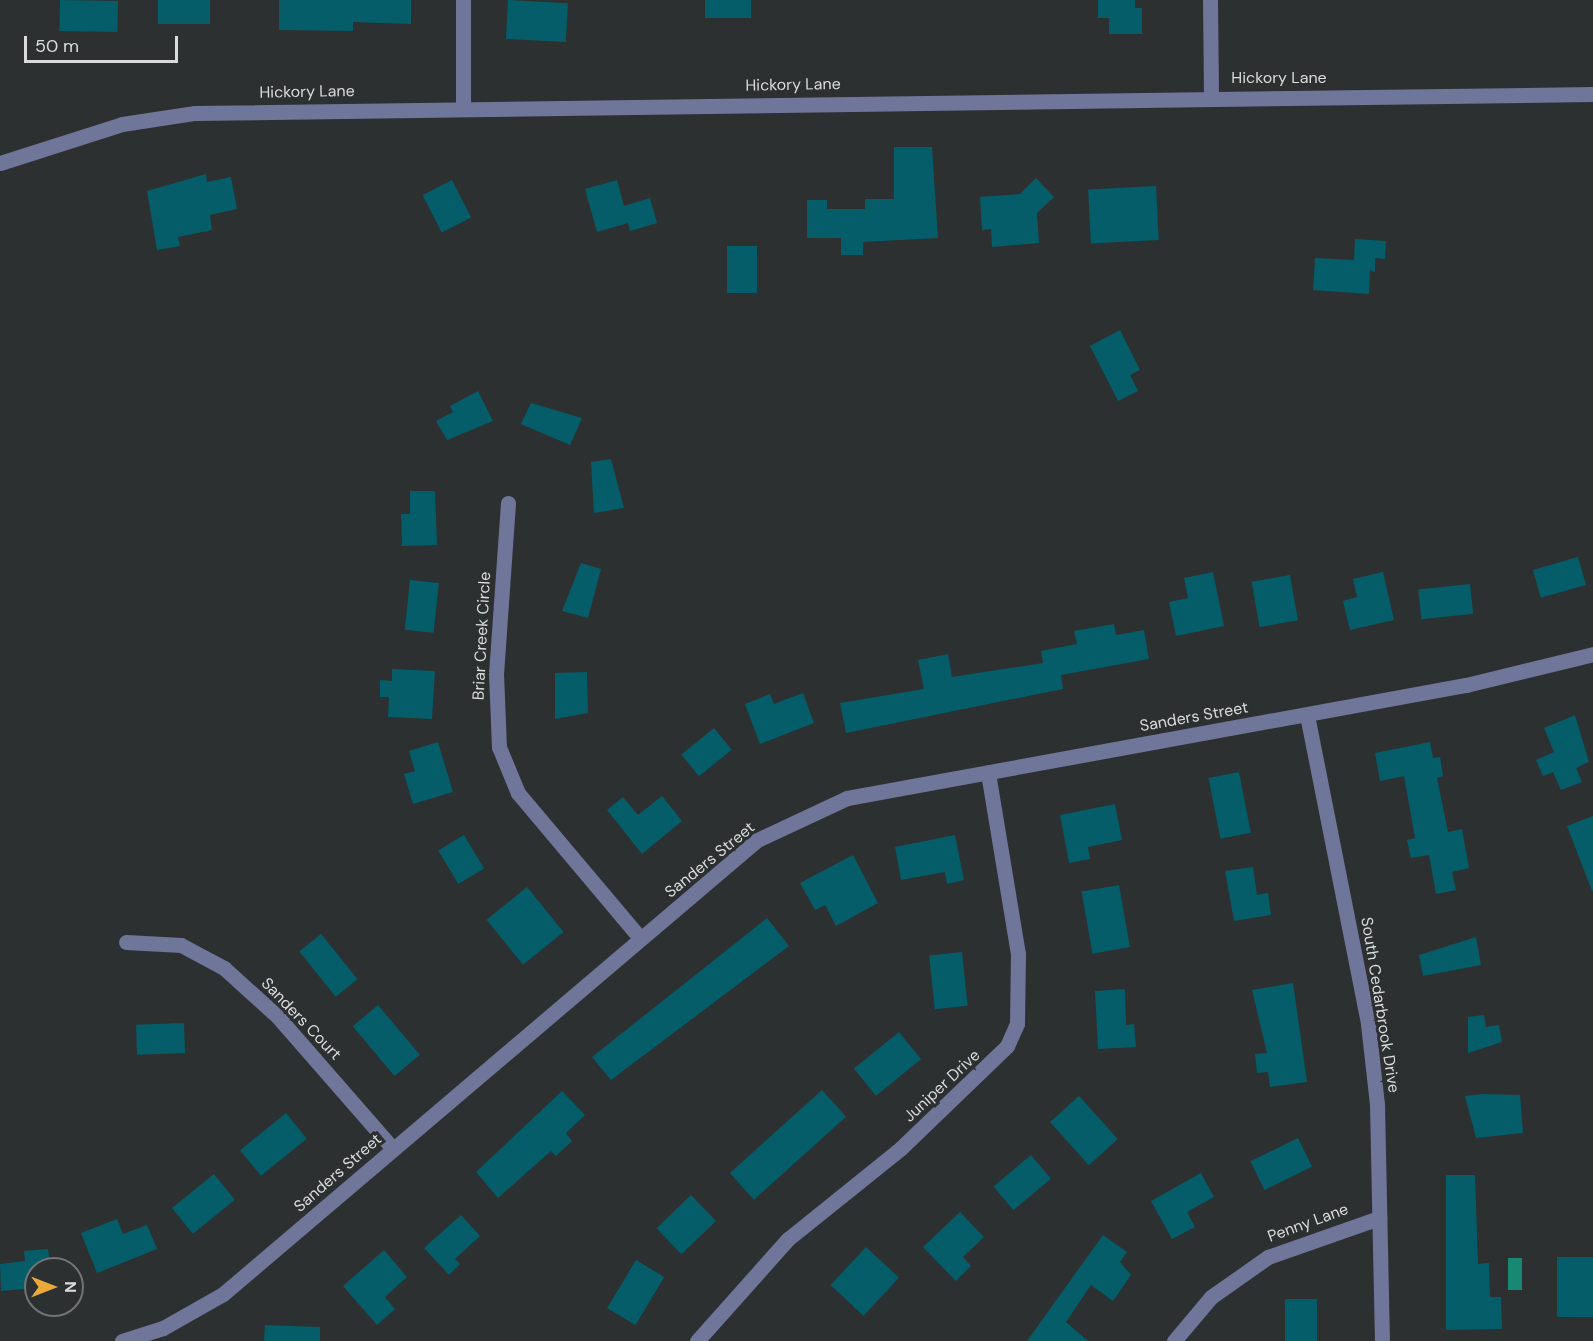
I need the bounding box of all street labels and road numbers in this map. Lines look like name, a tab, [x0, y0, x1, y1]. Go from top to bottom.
street label: Hickory Lane	[1231, 68, 1327, 88]
street label: Hickory Lane	[745, 75, 841, 95]
street label: Hickory Lane	[259, 82, 355, 102]
street label: Briar Creek Circle	[469, 571, 495, 701]
street label: Sanders Street	[1138, 698, 1250, 736]
street label: Sanders Street	[661, 818, 759, 902]
street label: South Cedarbrook Drive	[1357, 916, 1403, 1094]
street label: Sanders Court	[257, 974, 345, 1064]
street label: Juniper Drive	[900, 1046, 984, 1126]
street label: Sanders Street	[290, 1130, 386, 1216]
street label: Penny Lane	[1265, 1200, 1351, 1246]

